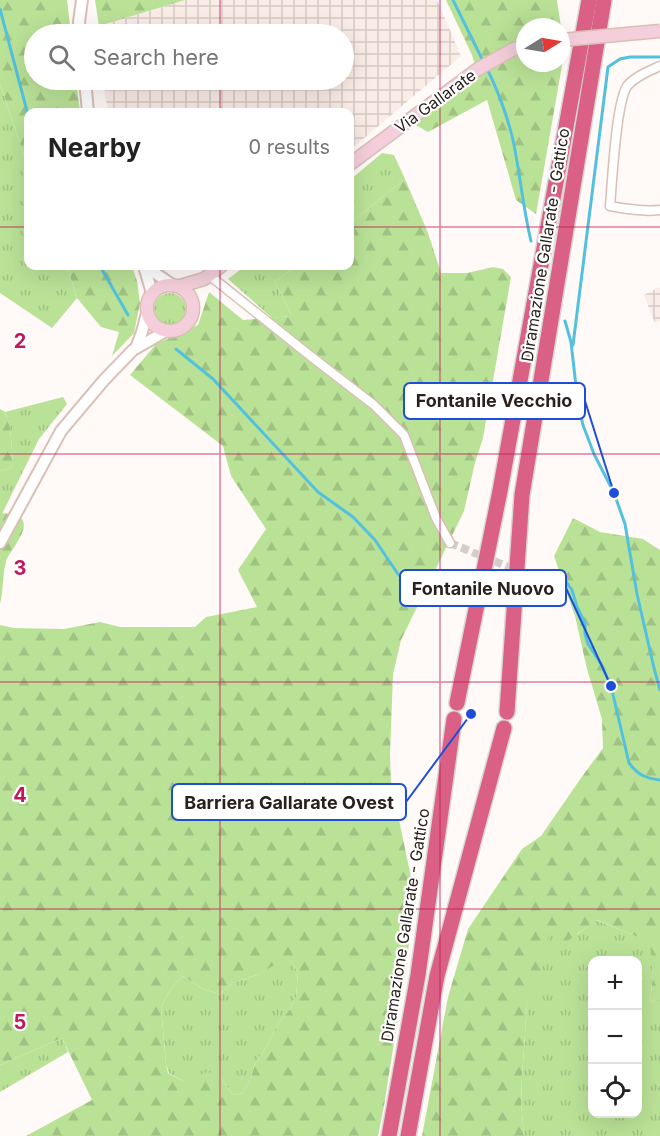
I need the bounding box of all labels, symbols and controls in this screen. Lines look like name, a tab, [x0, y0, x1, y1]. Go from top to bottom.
north arrow	[516, 18, 570, 72]
search box	[24, 24, 354, 90]
icon: search	[45, 41, 78, 74]
text: Search here	[93, 44, 219, 70]
street label: Via Gallarate	[391, 65, 479, 137]
street label: Diramazione Gallarate - Gattico	[517, 127, 573, 363]
text: Nearby	[48, 132, 141, 163]
text: 0 results	[248, 135, 330, 159]
text: 2	[14, 329, 26, 353]
callout: Fontanile Vecchio	[404, 383, 585, 419]
text: Fontanile Vecchio	[416, 390, 572, 411]
text: 3	[14, 556, 26, 580]
callout: Fontanile Nuovo	[400, 570, 566, 606]
text: Fontanile Nuovo	[412, 578, 554, 599]
text: 4	[13, 783, 27, 807]
callout: Barriera Gallarate Ovest	[172, 784, 406, 820]
text: Barriera Gallarate Ovest	[184, 792, 394, 813]
street label: Diramazione Gallarate - Gattico	[377, 807, 433, 1043]
map controls	[588, 956, 642, 1118]
button: +	[588, 956, 642, 1010]
text: 5	[14, 1010, 26, 1034]
button: −	[588, 1010, 642, 1064]
button: locate	[588, 1064, 642, 1118]

